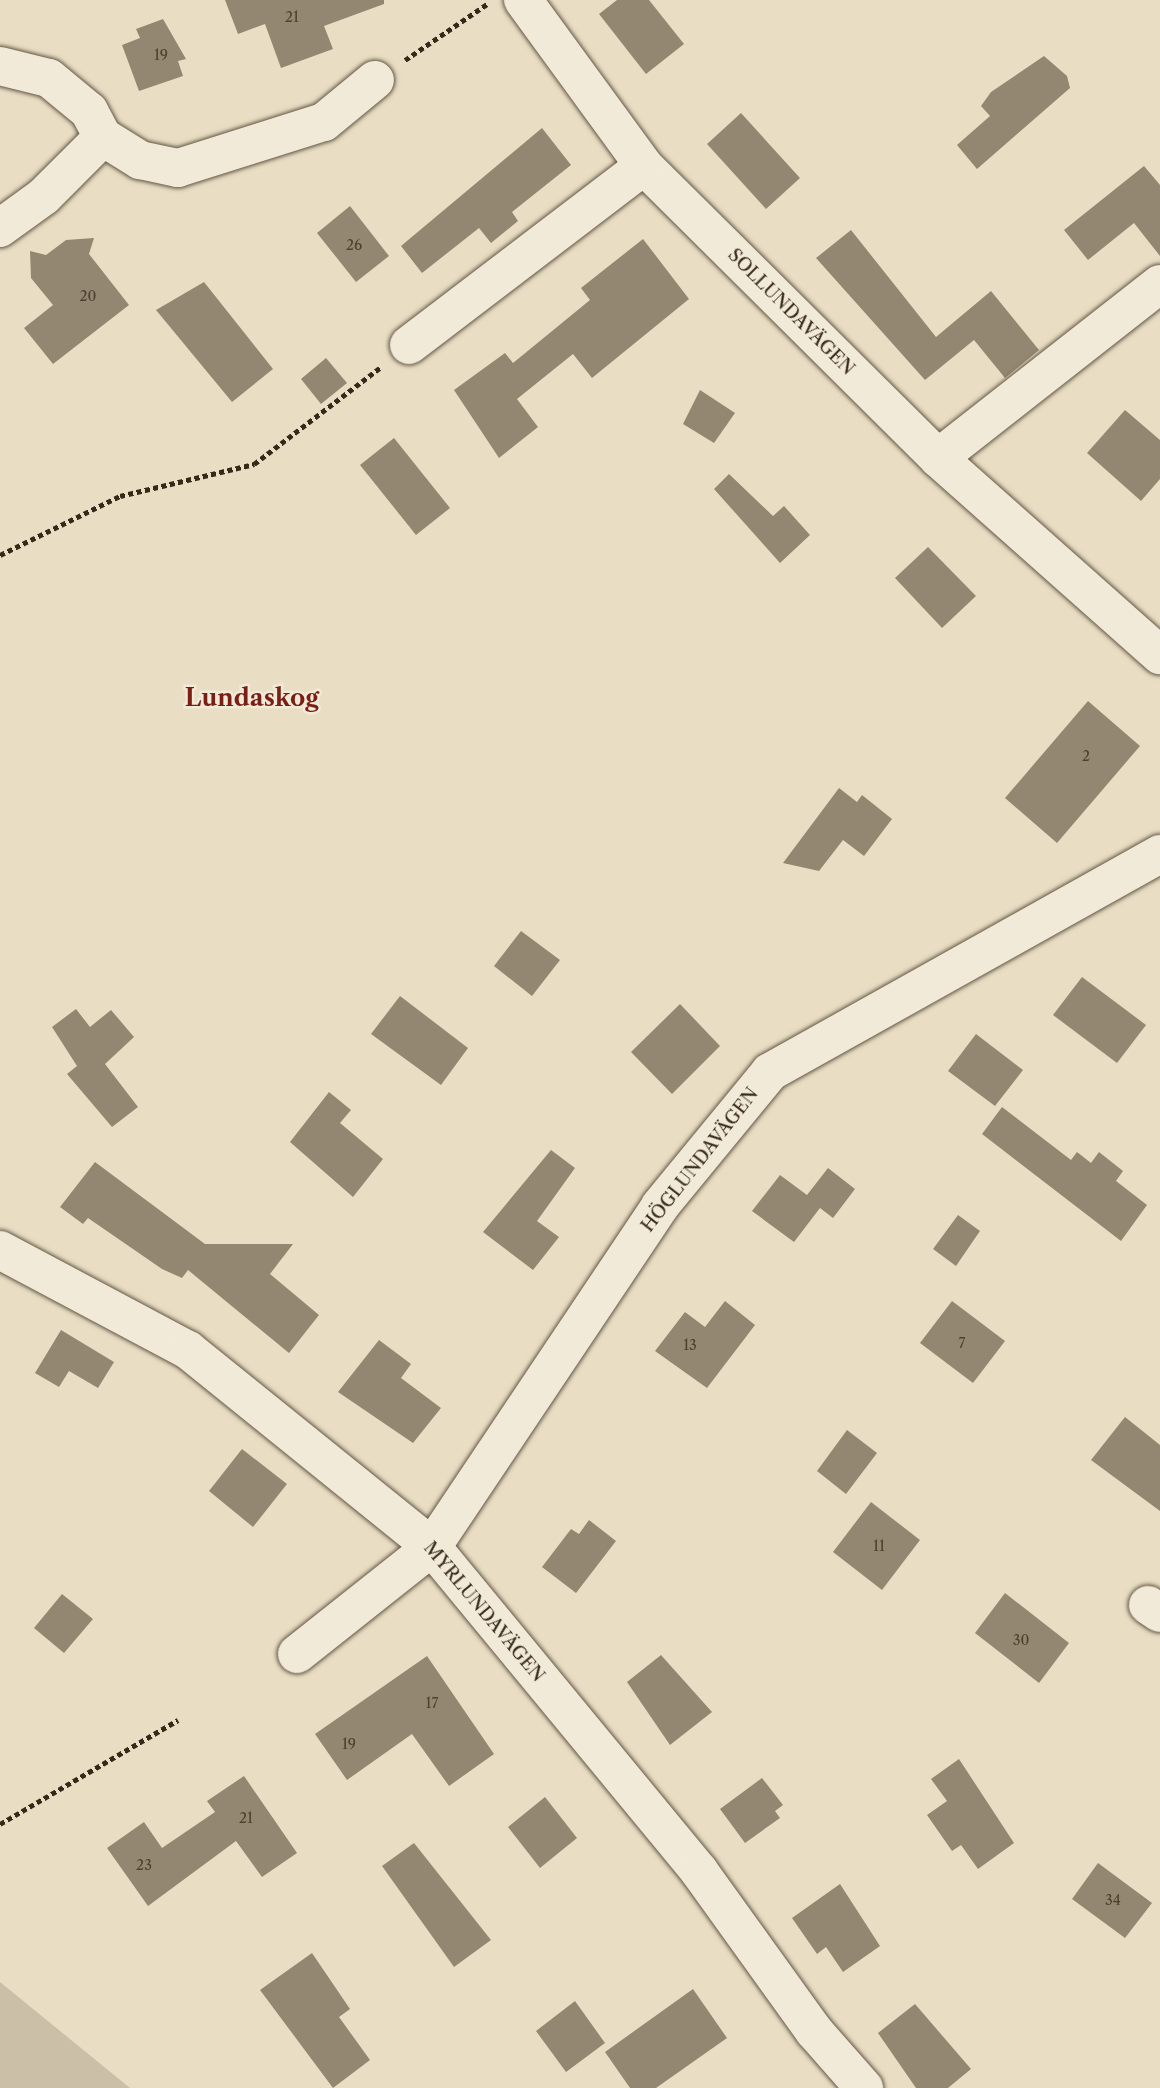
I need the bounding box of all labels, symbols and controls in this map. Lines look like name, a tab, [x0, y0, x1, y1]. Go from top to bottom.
house number: 21	[285, 9, 299, 25]
house number: 19	[154, 47, 168, 63]
house number: 26	[346, 237, 362, 253]
street label: SOLLUNDAVÄGEN	[723, 244, 859, 380]
house number: 20	[80, 288, 96, 304]
district label: Lundaskog	[185, 684, 319, 712]
house number: 2	[1082, 748, 1090, 764]
street label: HÖGLUNDAVÄGEN	[637, 1084, 763, 1236]
house number: 7	[959, 1335, 965, 1351]
house number: 13	[683, 1337, 697, 1353]
street label: MYRLUNDAVÄGEN	[419, 1537, 549, 1687]
house number: 11	[873, 1538, 885, 1554]
house number: 30	[1013, 1632, 1029, 1648]
house number: 17	[426, 1695, 438, 1711]
house number: 19	[342, 1736, 356, 1752]
house number: 21	[239, 1810, 253, 1826]
house number: 23	[136, 1857, 152, 1873]
house number: 34	[1105, 1892, 1121, 1908]

